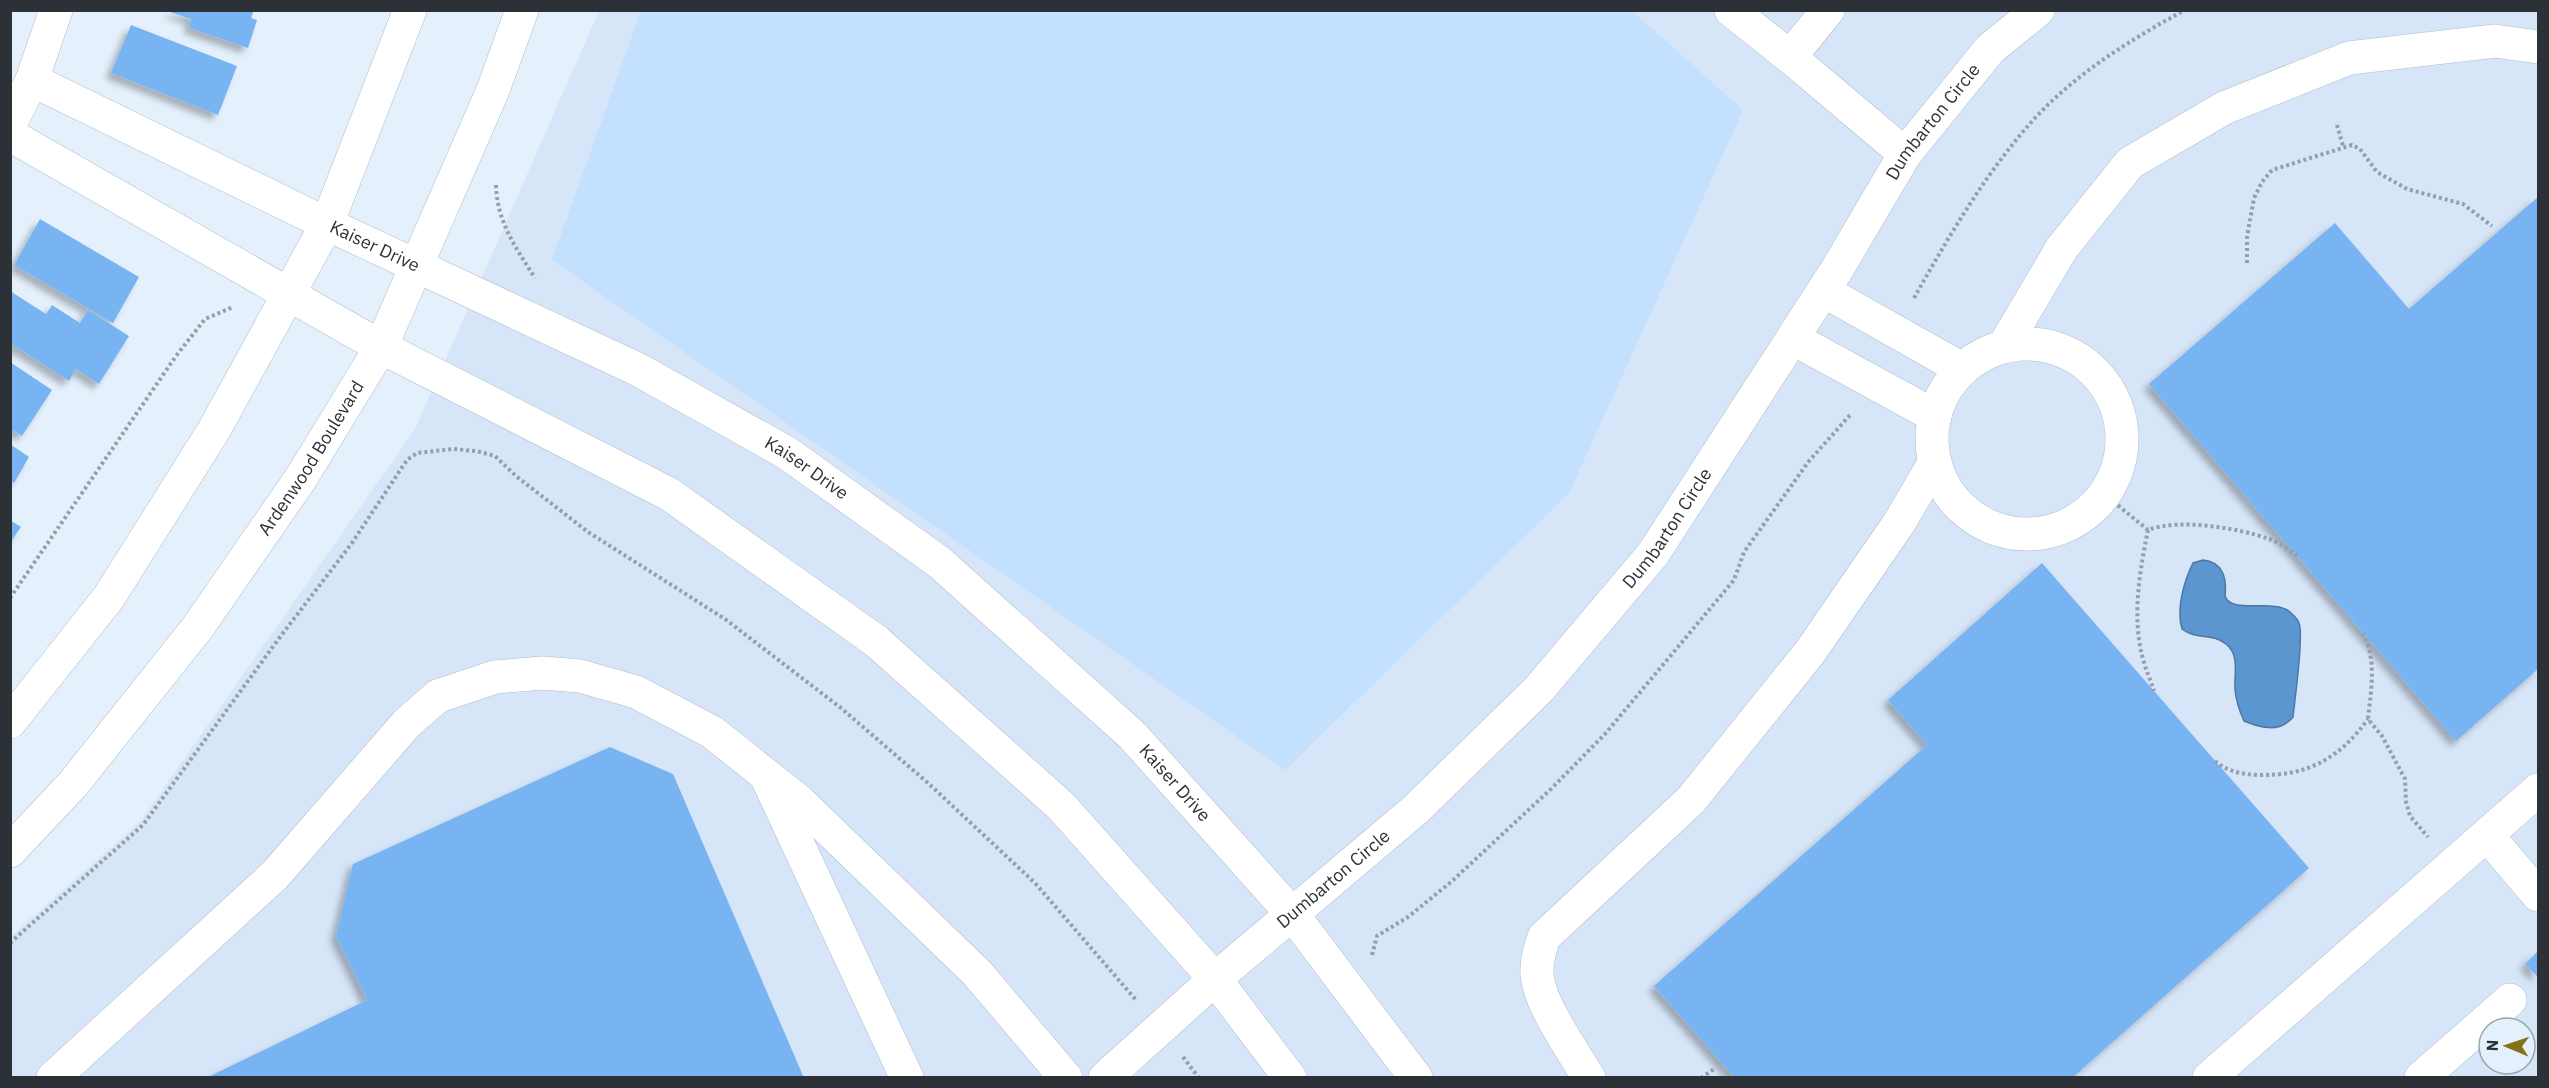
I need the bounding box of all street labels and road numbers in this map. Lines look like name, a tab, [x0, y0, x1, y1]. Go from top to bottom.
street label: Dumbarton Circle	[1880, 58, 1985, 184]
street label: Kaiser Drive	[326, 215, 424, 277]
street label: Ardenwood Boulevard	[253, 376, 369, 540]
street label: Kaiser Drive	[761, 431, 853, 504]
street label: Dumbarton Circle	[1617, 463, 1717, 593]
street label: Kaiser Drive	[1134, 739, 1216, 826]
street label: Dumbarton Circle	[1272, 824, 1395, 933]

